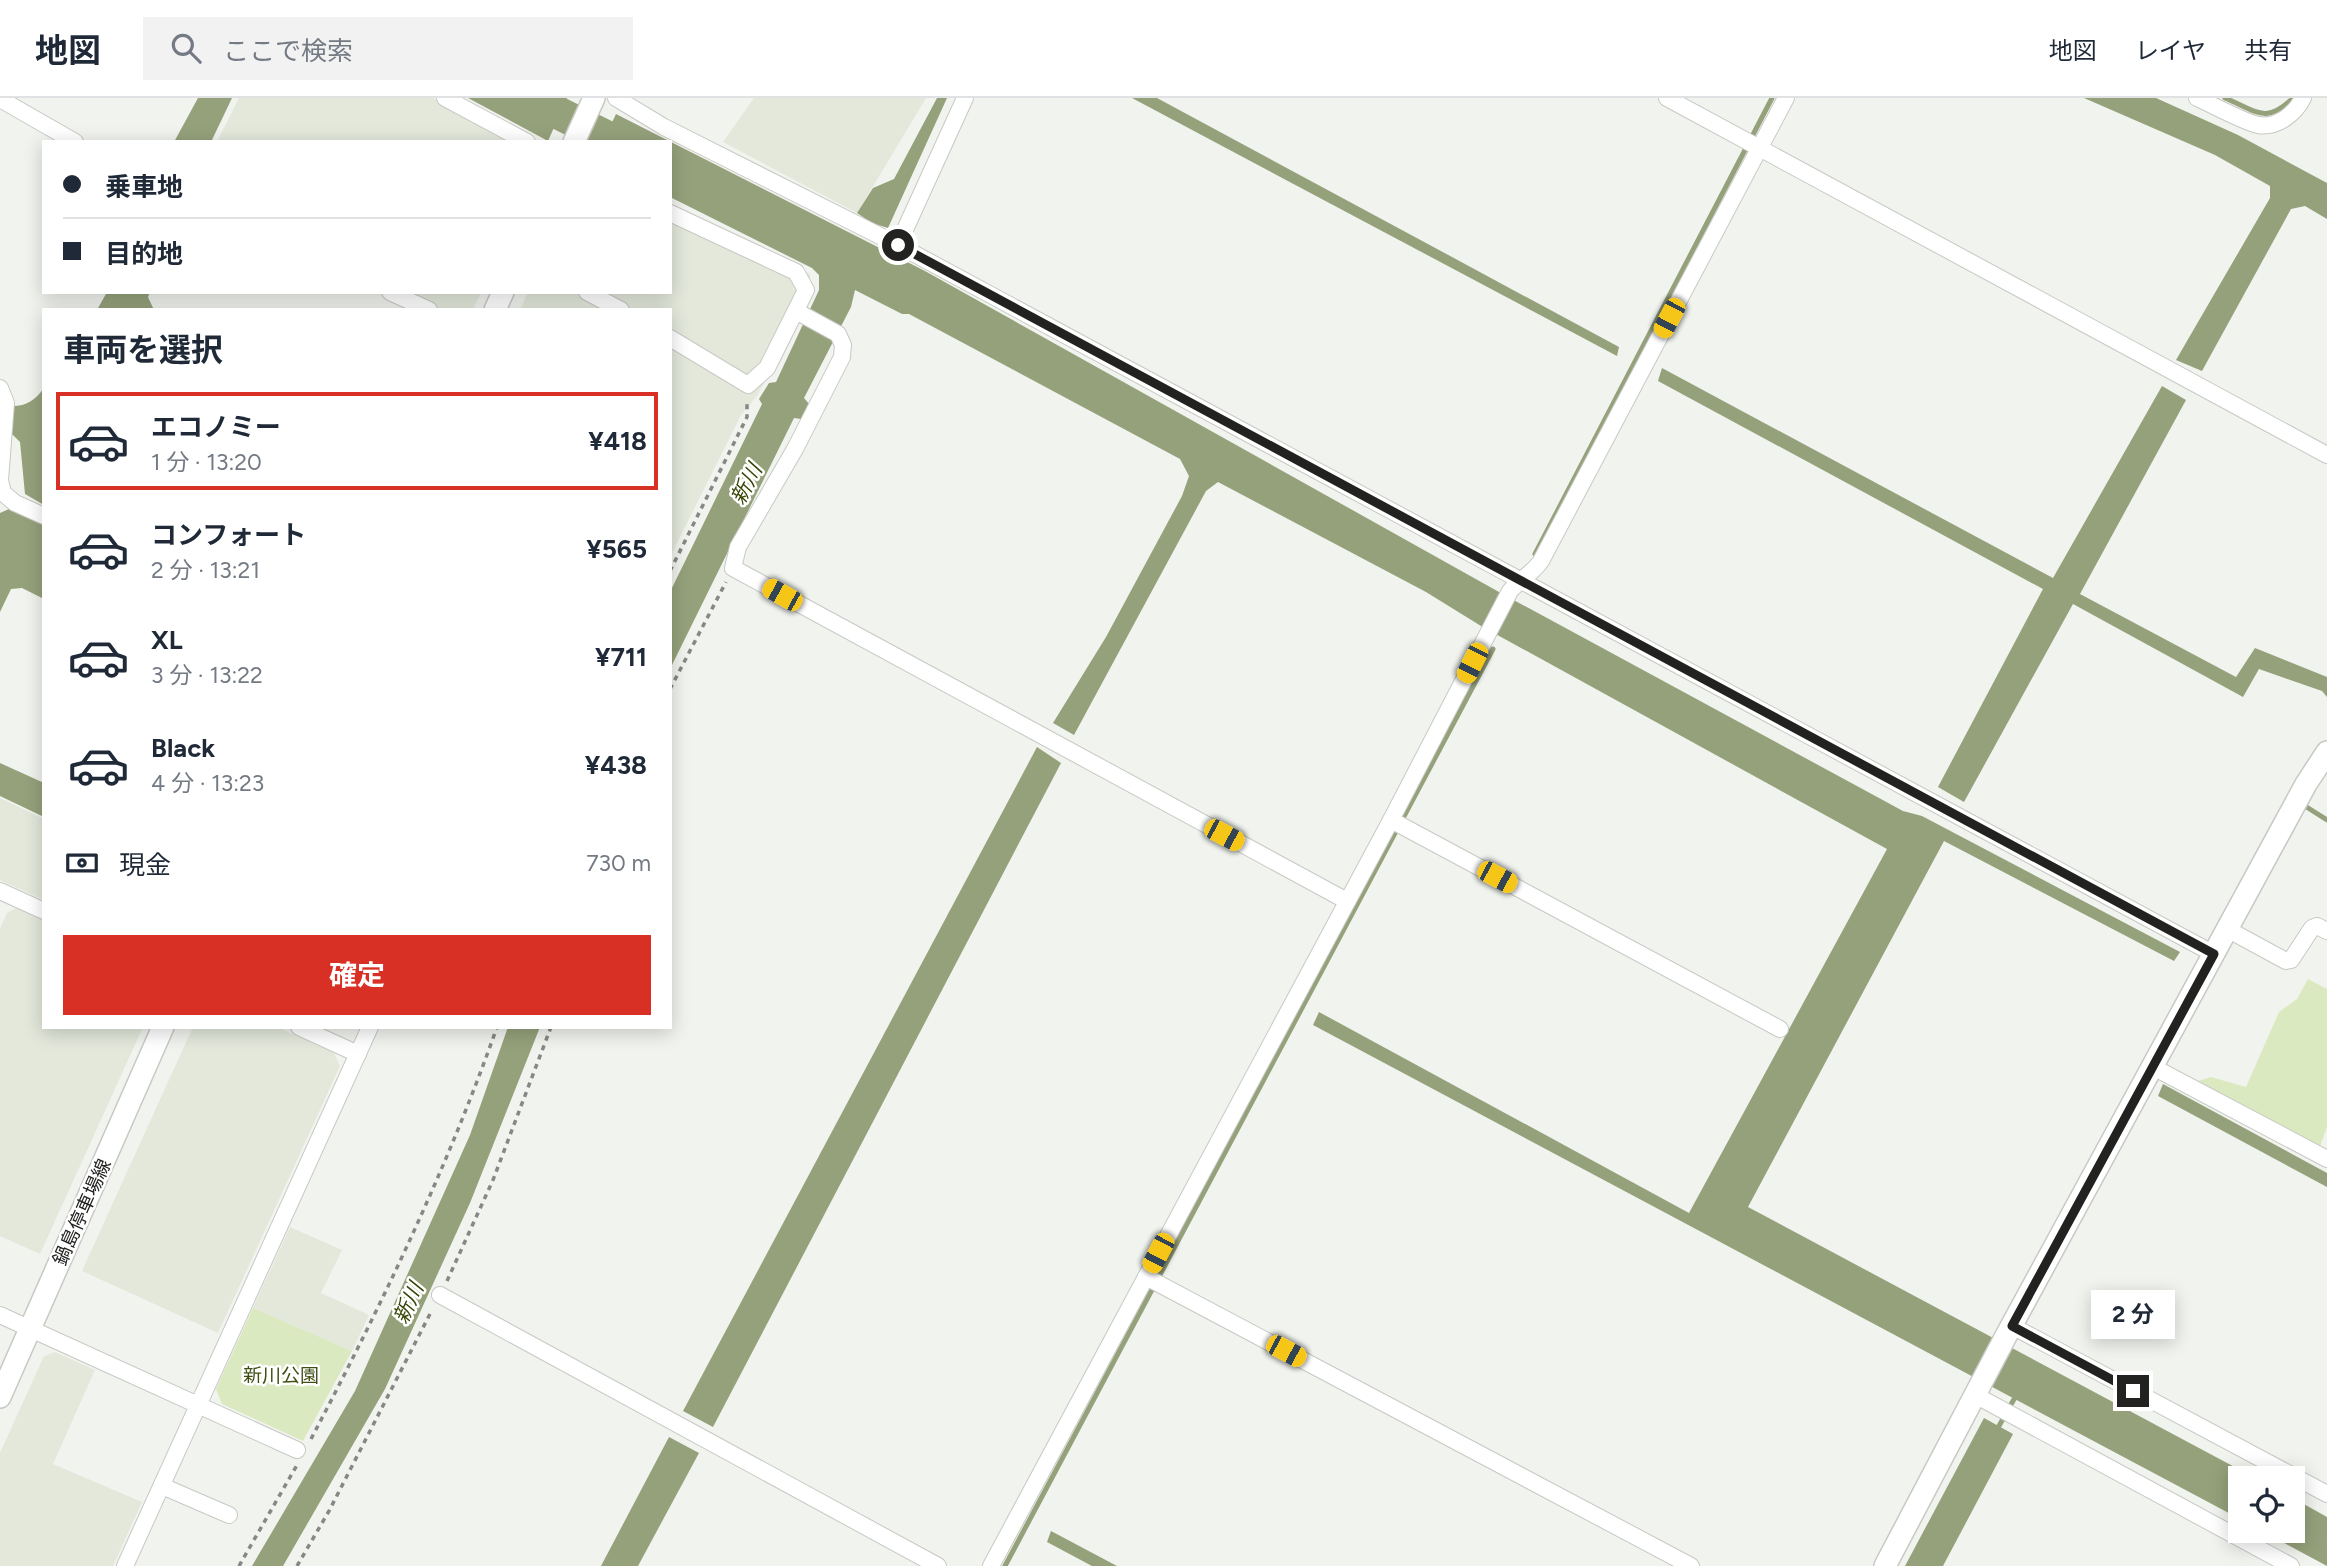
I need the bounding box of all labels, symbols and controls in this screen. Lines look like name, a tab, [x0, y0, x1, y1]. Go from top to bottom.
search box	[143, 17, 633, 80]
icon: search	[167, 29, 205, 67]
text: 地図	[35, 31, 101, 70]
text: ここで検索	[223, 35, 353, 67]
text: 地図	[2049, 36, 2097, 65]
text: レイヤ	[2135, 36, 2206, 65]
text: 共有	[2244, 36, 2292, 65]
text: 乗車地	[105, 171, 183, 203]
route start	[882, 229, 914, 261]
text: 目的地	[105, 238, 183, 270]
car	[1650, 295, 1689, 341]
text: 車両を選択	[63, 331, 223, 369]
icon: car	[67, 410, 130, 473]
text: エコノミー	[151, 411, 281, 443]
text: ¥418	[588, 425, 647, 457]
text: 1 分 · 13:20	[151, 448, 262, 476]
water label: 新川	[725, 458, 768, 508]
icon: car	[67, 518, 130, 581]
text: コンフォート	[151, 519, 306, 551]
text: ¥565	[586, 533, 647, 565]
text: 2 分 · 13:21	[151, 556, 260, 584]
car	[759, 576, 806, 614]
text: XL	[151, 624, 183, 656]
icon: car	[67, 626, 130, 689]
car	[1454, 640, 1491, 686]
text: ¥711	[595, 641, 647, 673]
text: 3 分 · 13:22	[151, 661, 263, 689]
text: Black	[151, 732, 215, 764]
icon: car	[67, 734, 130, 797]
text: ¥438	[585, 749, 647, 781]
text: 4 分 · 13:23	[151, 769, 264, 797]
car	[1201, 816, 1248, 854]
icon: cash	[63, 844, 101, 882]
text: 現金	[119, 849, 171, 881]
text: 730 m	[586, 849, 651, 877]
car	[1474, 858, 1521, 896]
button: 確定	[63, 935, 651, 1015]
street label: 鍋島停車場線	[48, 1155, 116, 1269]
car	[1139, 1230, 1178, 1276]
water label: 新川	[388, 1277, 429, 1327]
callout: 2 分	[2091, 1290, 2175, 1338]
text: 2 分	[2112, 1300, 2154, 1328]
car	[1263, 1332, 1310, 1370]
park label: 新川公園	[243, 1364, 319, 1387]
route end	[2117, 1375, 2149, 1407]
map controls	[2228, 1466, 2305, 1543]
button: locate	[2228, 1466, 2305, 1543]

